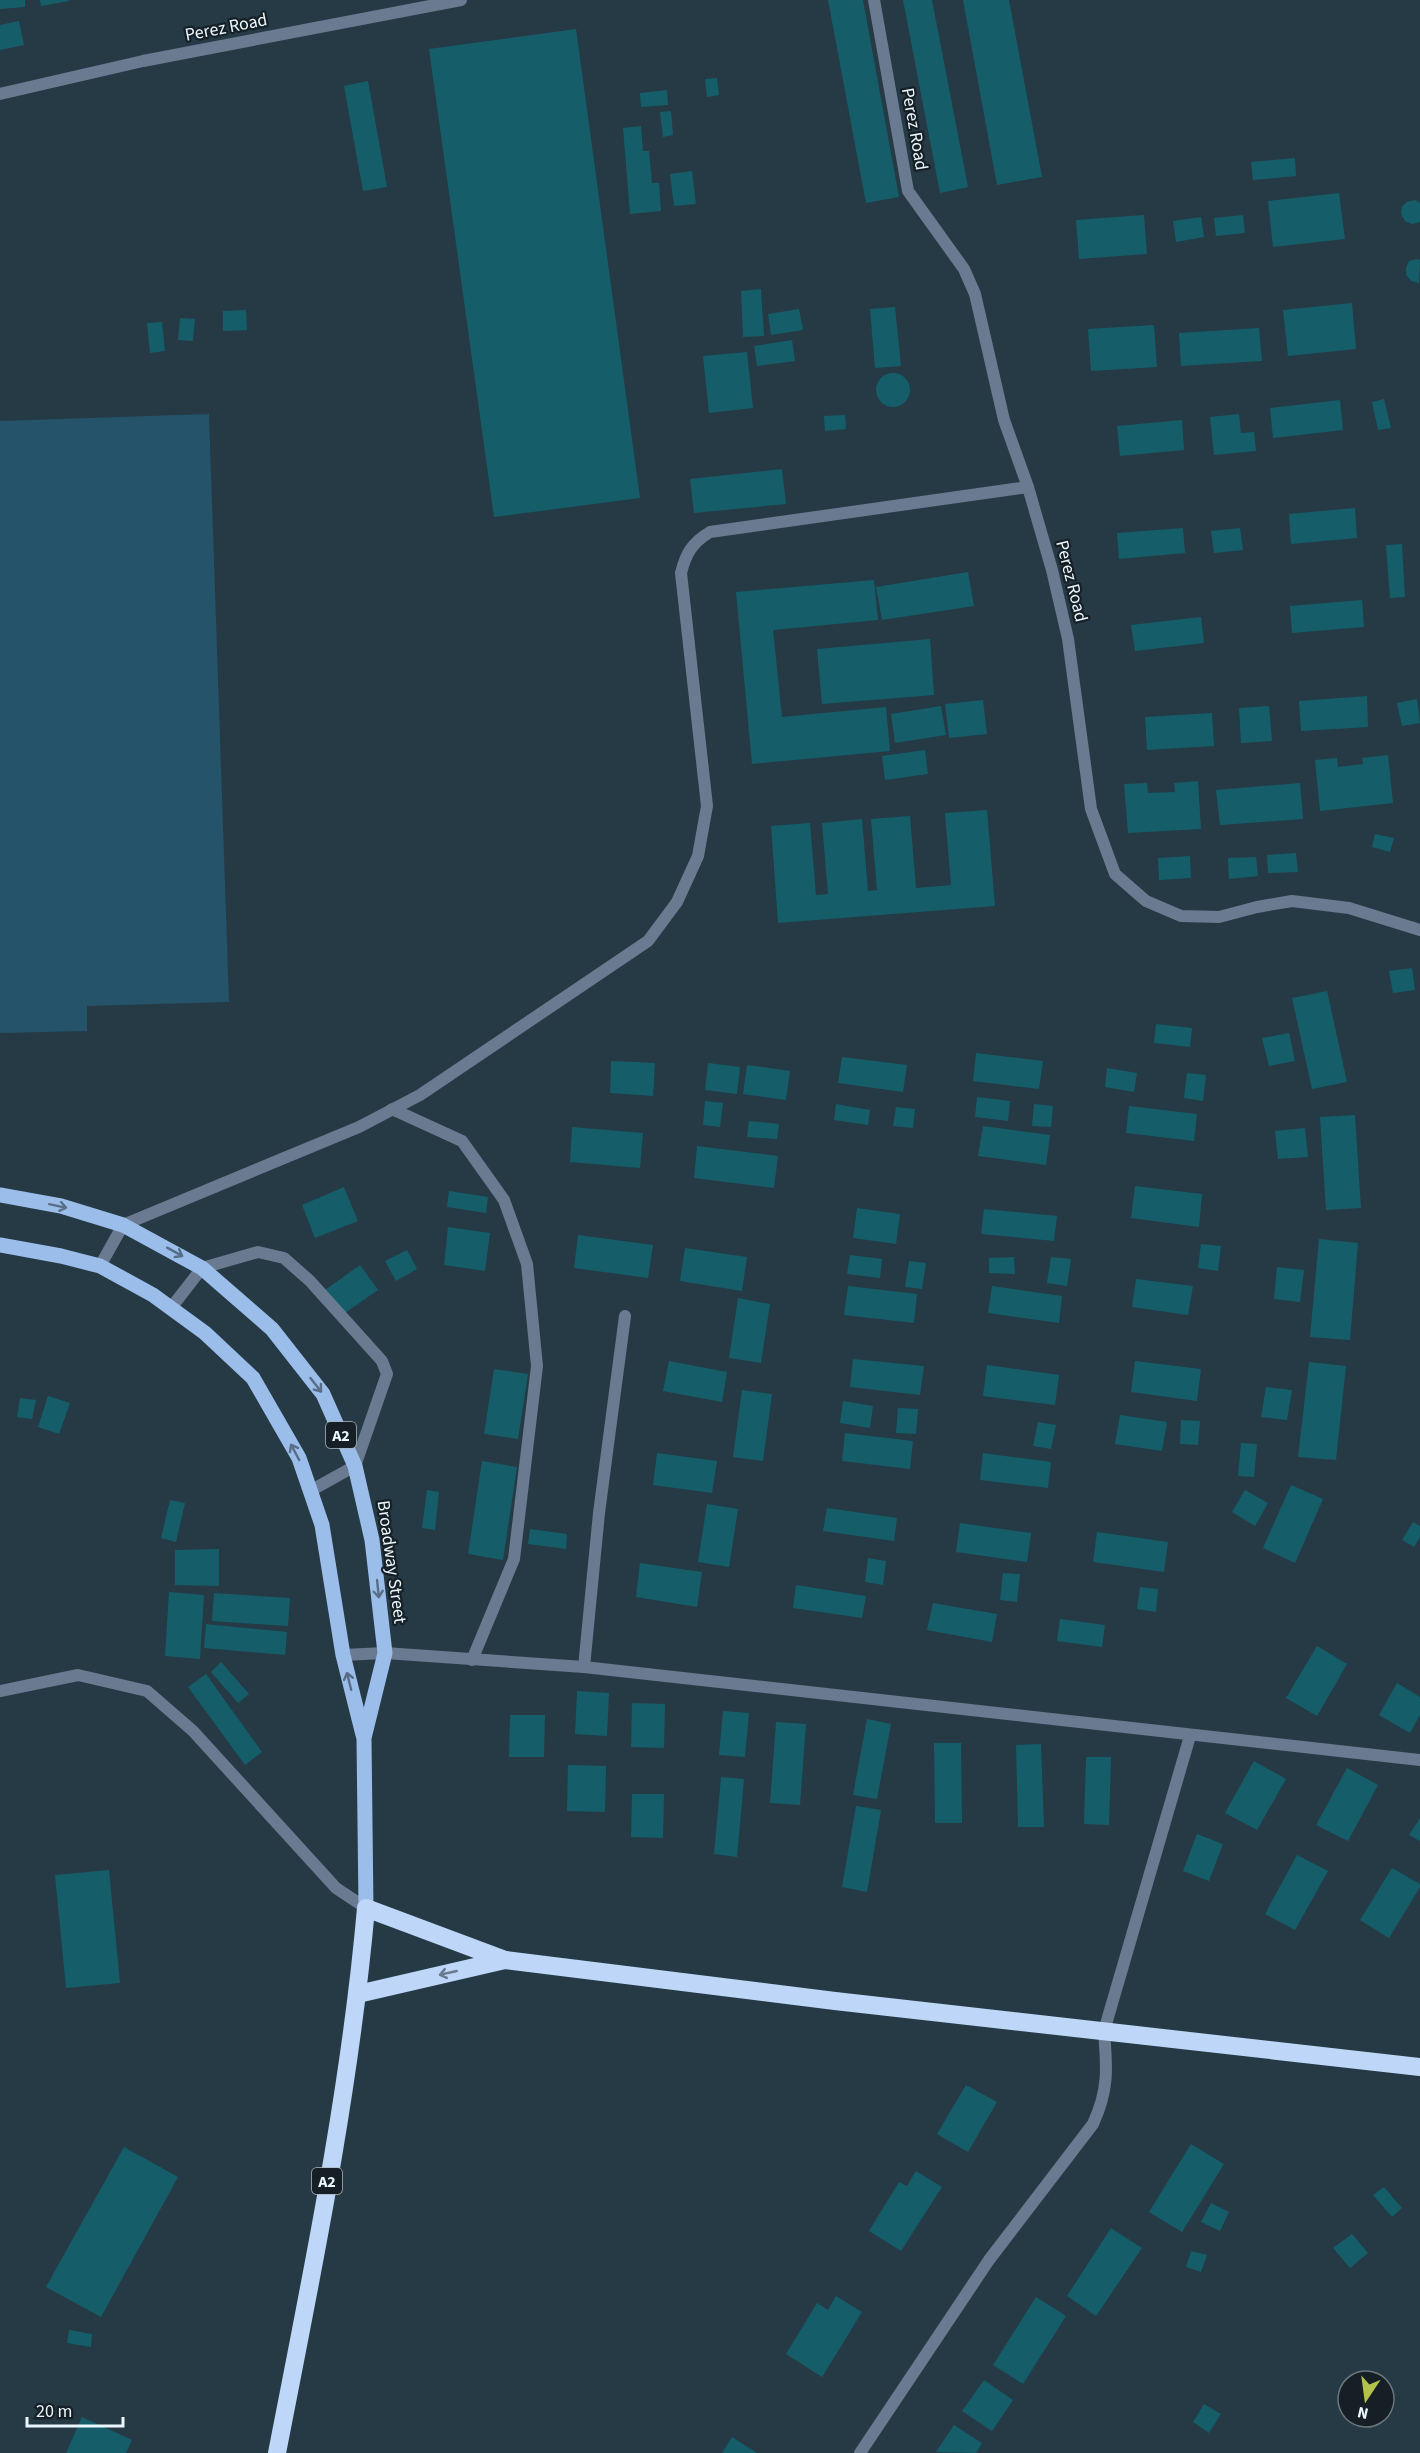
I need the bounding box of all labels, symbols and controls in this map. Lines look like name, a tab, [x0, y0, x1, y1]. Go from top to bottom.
street label: Perez Road	[183, 7, 270, 48]
street label: Perez Road	[895, 86, 934, 172]
street label: Perez Road	[1049, 538, 1094, 625]
one-way arrow	[48, 1200, 67, 1212]
one-way arrow	[166, 1246, 183, 1258]
one-way arrow	[309, 1377, 322, 1393]
road number: A2	[326, 1422, 356, 1448]
one-way arrow	[289, 1443, 300, 1461]
street label: Broadway Street	[370, 1499, 413, 1625]
one-way arrow	[373, 1579, 384, 1599]
one-way arrow	[343, 1672, 355, 1691]
one-way arrow	[439, 1968, 458, 1980]
road number: A2	[312, 2168, 342, 2194]
north arrow	[1336, 2369, 1396, 2429]
scale bar	[27, 2390, 123, 2428]
text: 20 m	[36, 2399, 72, 2424]
text: N	[1355, 2401, 1371, 2425]

